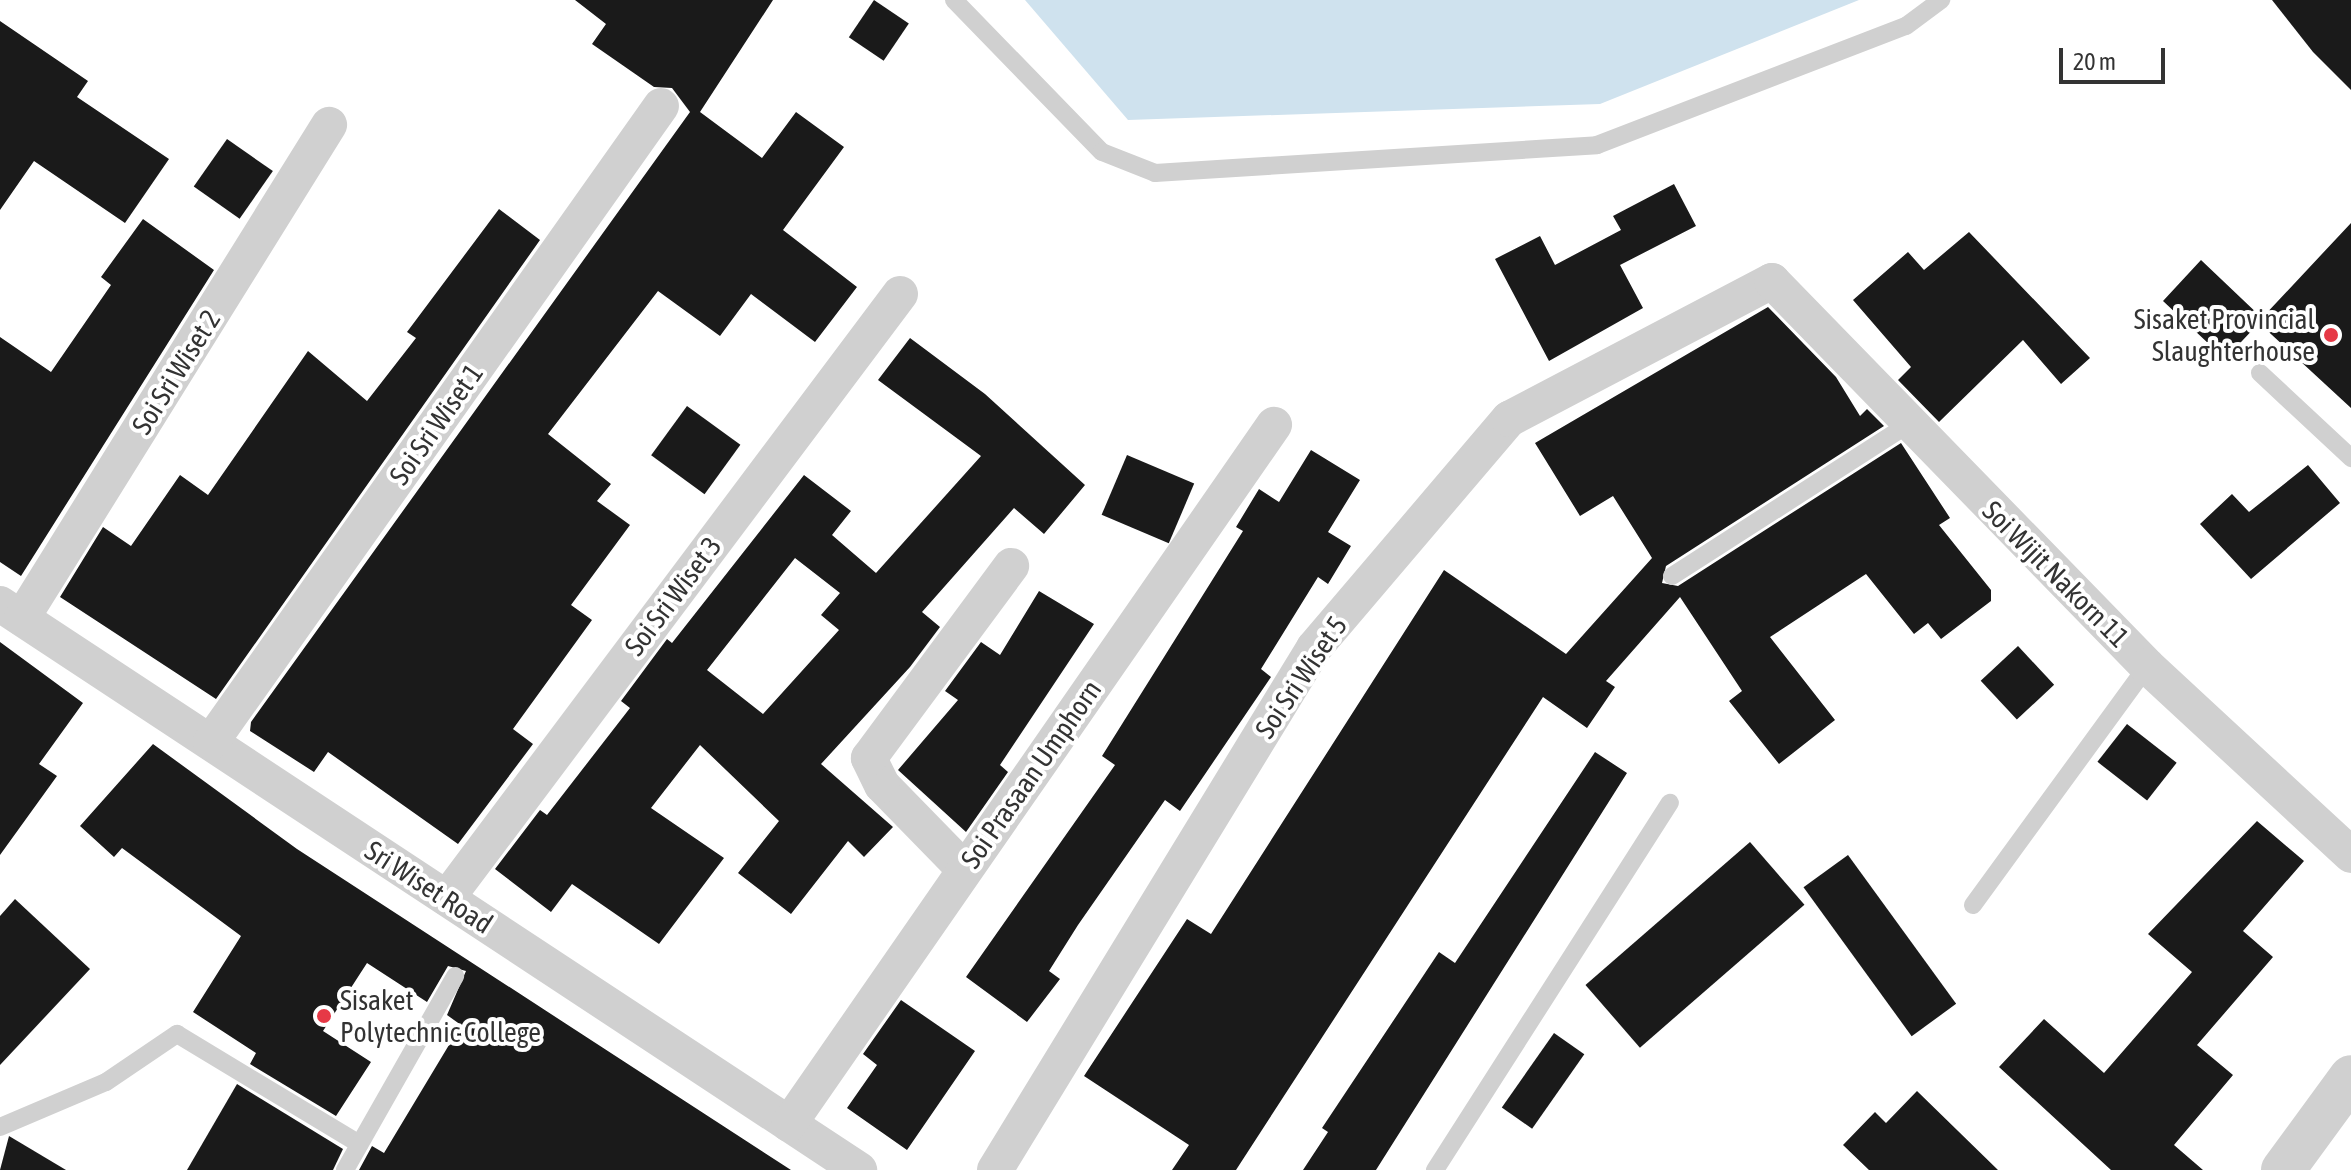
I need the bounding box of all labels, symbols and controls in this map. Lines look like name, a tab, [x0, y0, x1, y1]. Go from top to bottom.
scale bar	[2063, 32, 2169, 82]
text: 20 m	[2073, 48, 2116, 75]
place label: Sisaket Provincial Slaughterhouse	[2134, 302, 2315, 368]
street label: Soi Sri Wiset 2	[125, 304, 227, 440]
marker: Sisaket Provincial Slaughterhouse	[2322, 326, 2340, 344]
street label: Soi Sri Wiset 1	[382, 357, 490, 491]
street label: Soi Wijit Nakorn 11	[1976, 494, 2136, 654]
street label: Soi Sri Wiset 3	[617, 530, 729, 662]
street label: Soi Sri Wiset 5	[1248, 610, 1354, 744]
street label: Soi Prasaan Umphorn	[954, 674, 1108, 874]
street label: Sri Wiset Road	[359, 833, 499, 941]
place label: Sisaket Polytechnic College	[340, 983, 541, 1049]
marker: Sisaket Polytechnic College	[315, 1007, 333, 1025]

